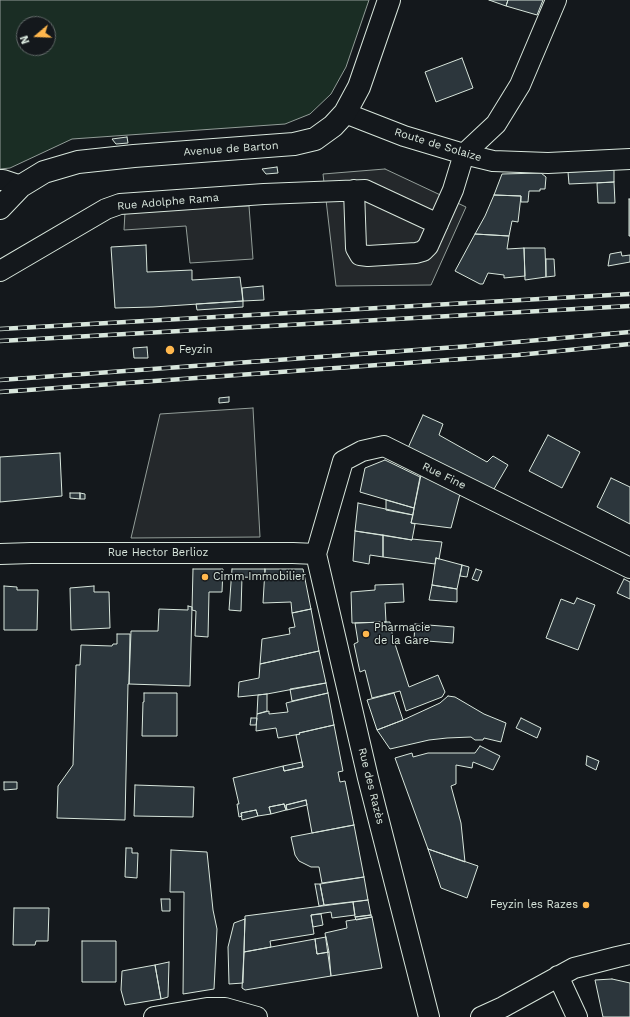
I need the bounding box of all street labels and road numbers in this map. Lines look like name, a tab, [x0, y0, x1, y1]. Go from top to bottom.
street label: Route de Solaize	[393, 125, 483, 165]
street label: Avenue de Barton	[183, 139, 279, 159]
street label: Rue Adolphe Rama	[117, 191, 219, 213]
street label: Rue Fine	[420, 460, 468, 492]
street label: Rue Hector Berlioz	[108, 546, 208, 560]
street label: Rue des Razès	[355, 746, 387, 826]

